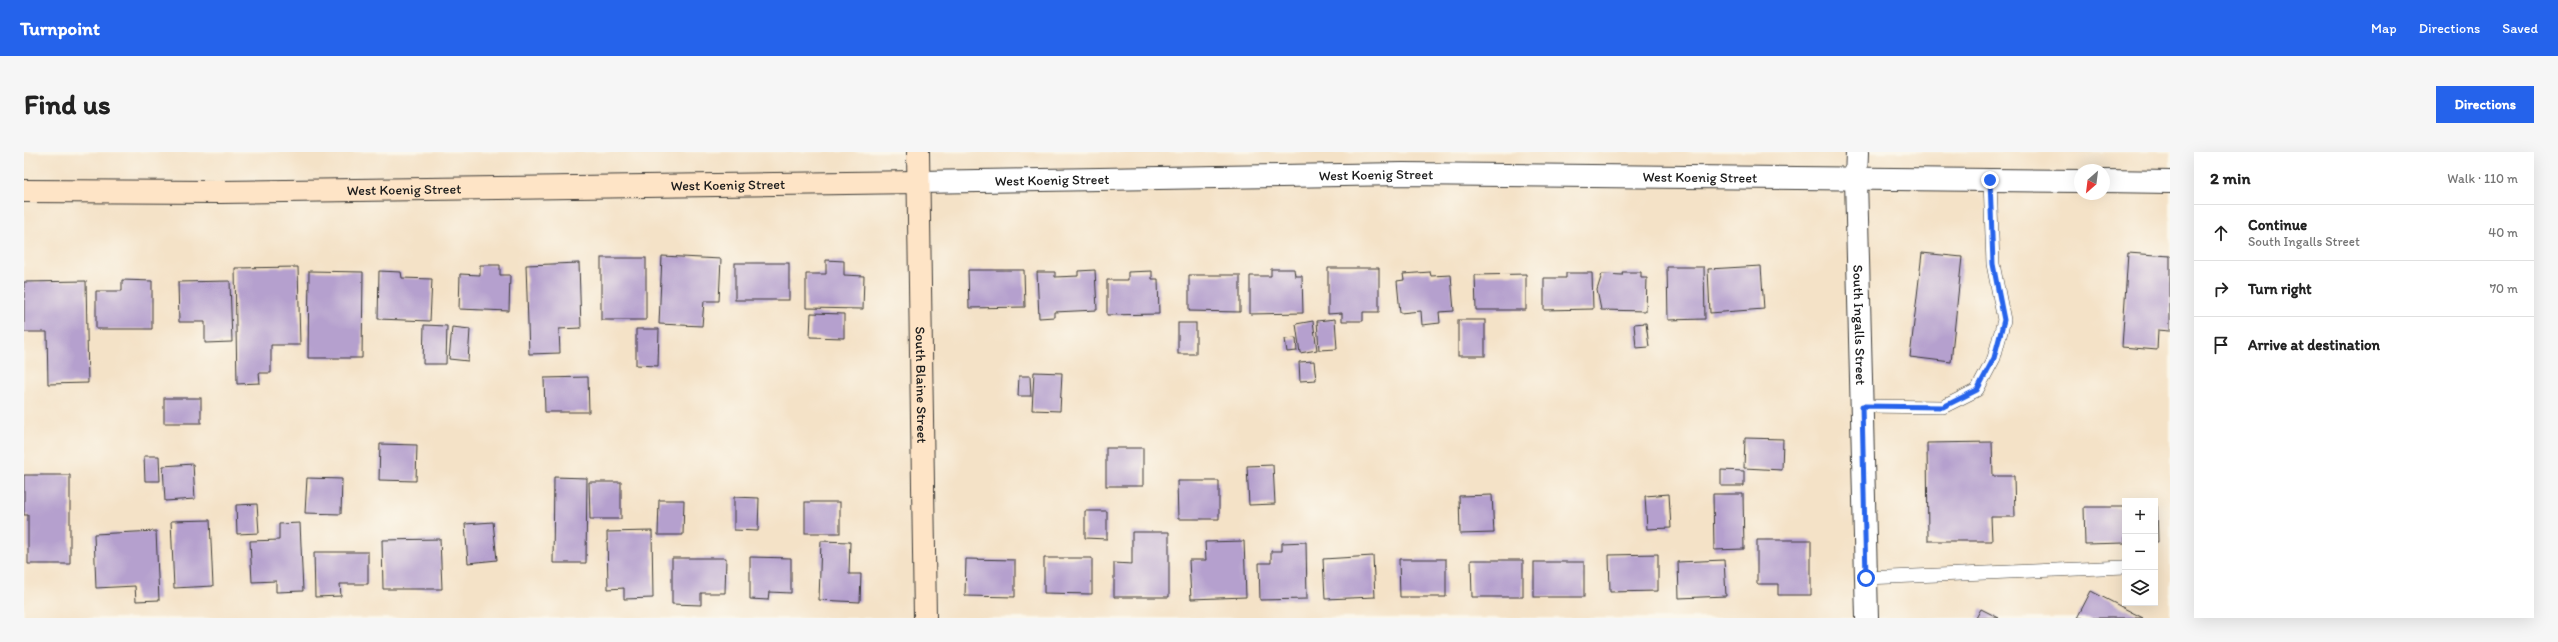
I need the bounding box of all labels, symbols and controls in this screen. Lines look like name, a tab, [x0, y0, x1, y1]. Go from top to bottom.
text: Turnpoint	[20, 17, 100, 40]
text: Map	[2371, 20, 2397, 37]
text: Directions	[2419, 20, 2480, 37]
text: Saved	[2502, 20, 2538, 37]
button: Directions	[2436, 86, 2534, 123]
text: Find us	[24, 87, 111, 121]
north arrow	[2074, 164, 2110, 200]
street label: West Koenig Street	[1318, 165, 1433, 184]
street label: West Koenig Street	[1642, 168, 1757, 186]
text: 2 min	[2210, 168, 2250, 188]
street label: West Koenig Street	[994, 170, 1109, 189]
route end	[1981, 171, 1999, 189]
text: Walk · 110 m	[2447, 171, 2518, 186]
street label: West Koenig Street	[670, 175, 785, 194]
street label: West Koenig Street	[347, 180, 461, 199]
text: Continue	[2248, 216, 2307, 234]
icon: ahead	[2210, 222, 2232, 244]
text: 40 m	[2488, 225, 2518, 240]
text: South Ingalls Street	[2248, 234, 2360, 249]
street label: South Ingalls Street	[1850, 264, 1870, 385]
icon: right	[2210, 278, 2232, 300]
text: Turn right	[2248, 280, 2312, 298]
text: 70 m	[2490, 281, 2518, 296]
street label: South Blaine Street	[912, 326, 931, 444]
icon: arrive	[2210, 334, 2232, 356]
text: Arrive at destination	[2248, 336, 2380, 354]
map controls	[2122, 498, 2158, 606]
button: +	[2122, 498, 2158, 534]
button: −	[2122, 534, 2158, 570]
route start	[1857, 569, 1875, 587]
button: layers	[2122, 570, 2158, 606]

